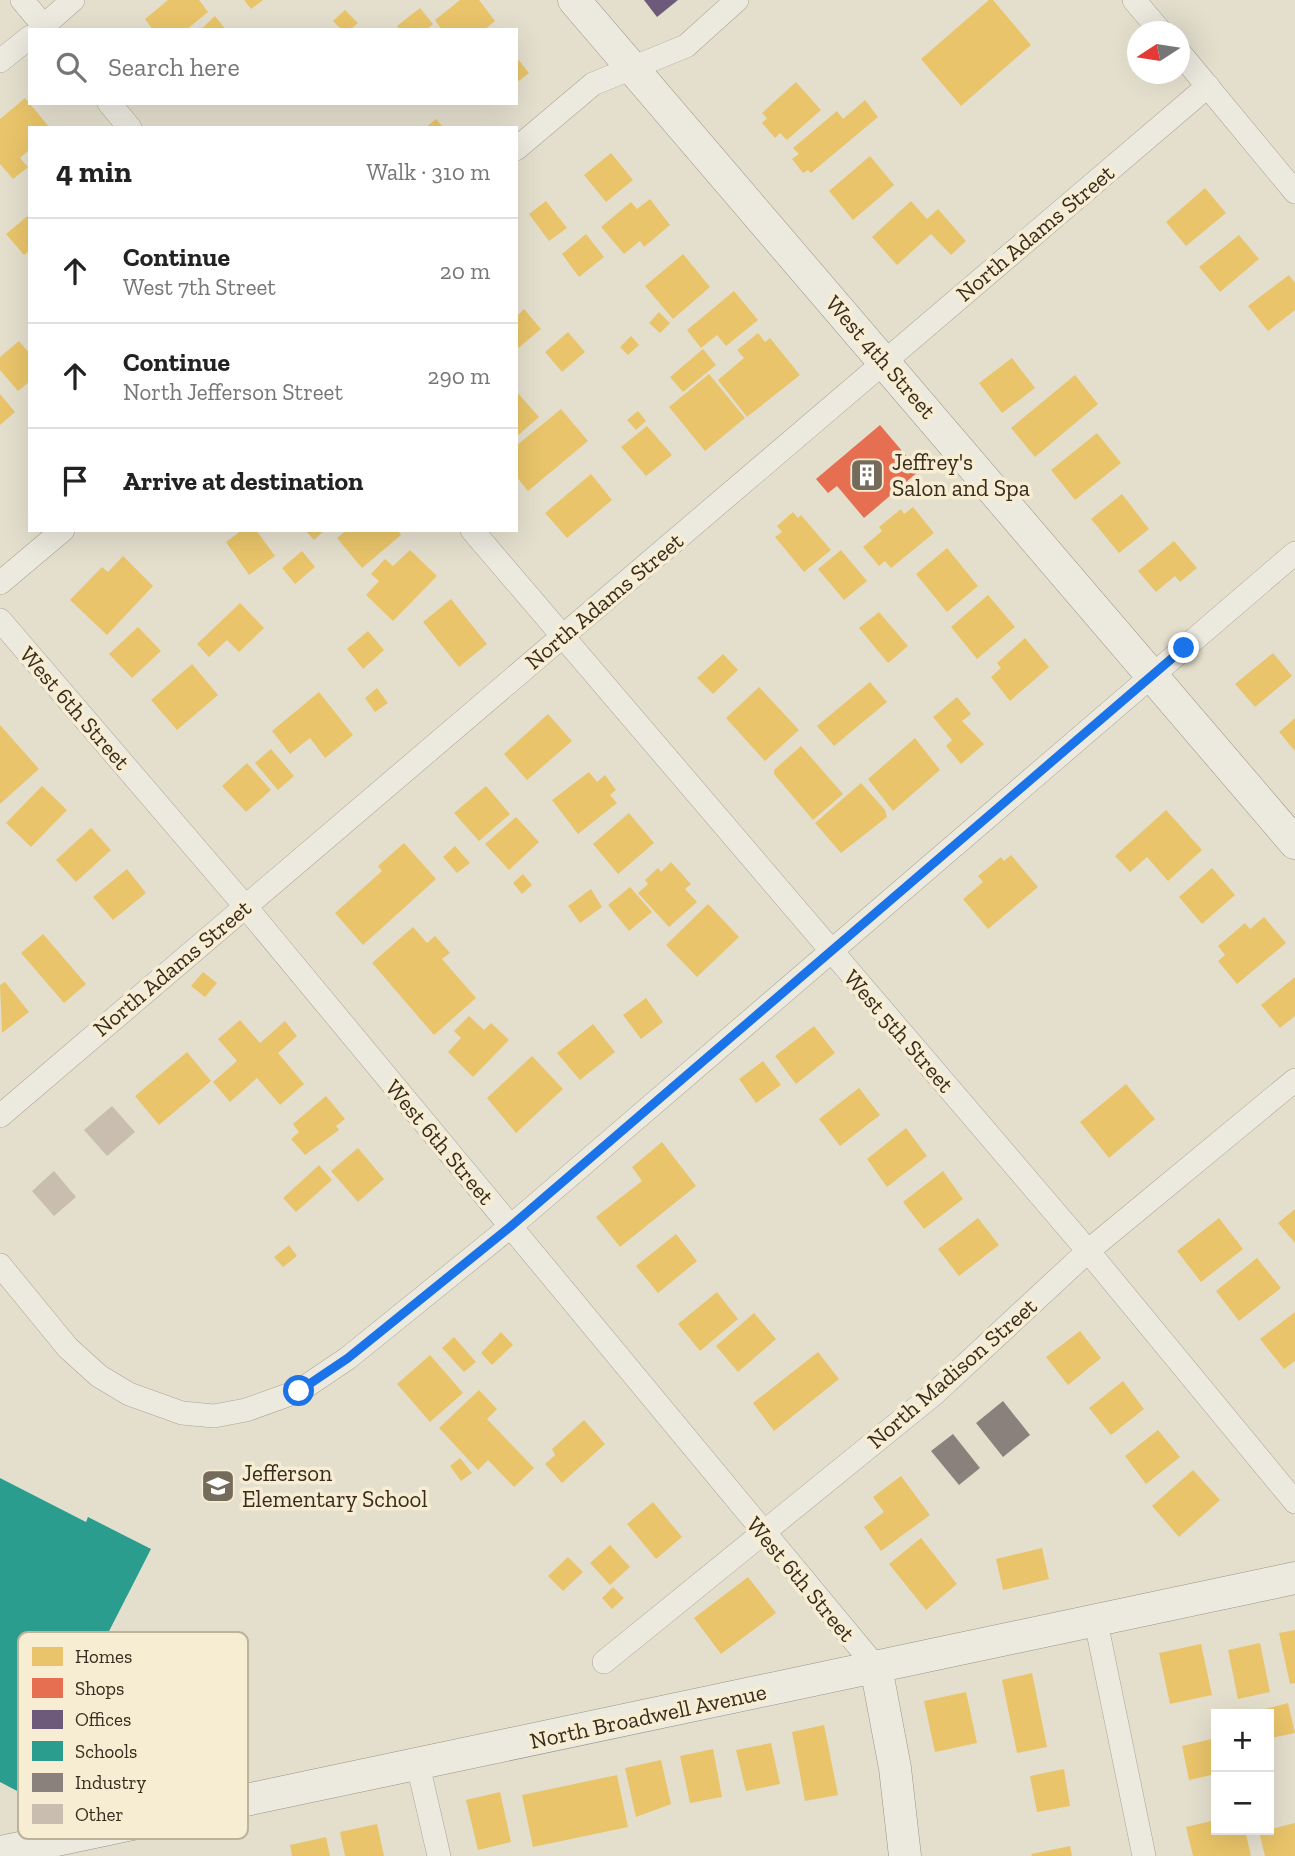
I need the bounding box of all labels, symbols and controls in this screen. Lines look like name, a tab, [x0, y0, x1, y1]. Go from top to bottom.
north arrow	[1127, 21, 1190, 84]
search box	[28, 28, 518, 105]
icon: search	[52, 48, 90, 86]
text: Search here	[108, 51, 240, 83]
text: 4 min	[56, 154, 132, 190]
text: Walk · 310 m	[366, 158, 490, 186]
street label: North Adams Street	[950, 158, 1120, 307]
text: Continue	[123, 241, 230, 273]
icon: ahead	[56, 252, 94, 290]
text: 20 m	[440, 257, 490, 285]
text: West 7th Street	[123, 273, 276, 301]
street label: West 4th Street	[820, 290, 943, 425]
text: Continue	[123, 346, 230, 378]
icon: ahead	[56, 357, 94, 395]
text: 290 m	[428, 362, 490, 390]
text: North Jefferson Street	[123, 378, 343, 406]
place label: Jeffrey's Salon and Spa	[892, 448, 1030, 502]
building icon: Jeffrey's Salon and Spa	[848, 456, 886, 494]
icon: arrive	[56, 462, 94, 500]
text: Arrive at destination	[123, 465, 363, 497]
street label: North Adams Street	[519, 526, 689, 675]
route end	[1168, 632, 1199, 663]
street label: West 6th Street	[14, 641, 136, 776]
street label: North Adams Street	[87, 893, 257, 1042]
street label: West 5th Street	[838, 964, 960, 1099]
street label: West 6th Street	[380, 1074, 501, 1210]
street label: North Madison Street	[862, 1291, 1043, 1454]
route start	[283, 1375, 314, 1406]
place label: Jefferson Elementary School	[242, 1459, 428, 1513]
school or university icon: Jefferson Elementary School	[199, 1467, 237, 1505]
street label: West 6th Street	[741, 1511, 862, 1647]
legend	[18, 1632, 248, 1839]
text: Homes	[75, 1645, 132, 1668]
text: Shops	[75, 1677, 124, 1700]
street label: North Broadwell Avenue	[527, 1677, 769, 1755]
text: Offices	[75, 1708, 131, 1731]
map controls	[1211, 1709, 1274, 1835]
button: +	[1211, 1709, 1274, 1772]
text: Schools	[75, 1740, 137, 1763]
text: Industry	[75, 1771, 146, 1794]
button: −	[1211, 1772, 1274, 1835]
text: Other	[75, 1803, 123, 1826]

